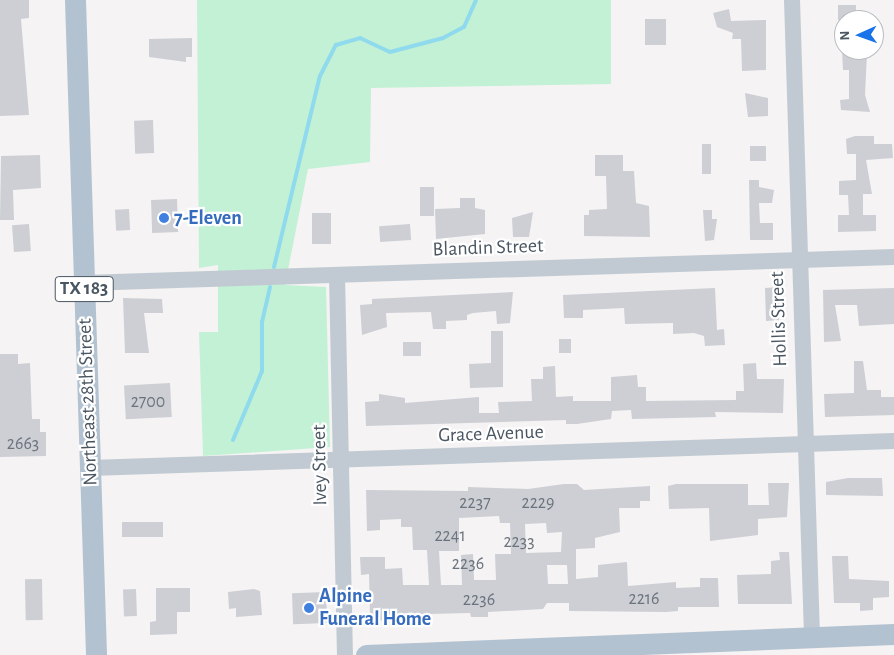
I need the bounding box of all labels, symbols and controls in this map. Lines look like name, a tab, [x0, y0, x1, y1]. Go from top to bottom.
north arrow	[834, 10, 884, 60]
text: N	[838, 30, 852, 41]
place label: 7-Eleven	[174, 206, 242, 230]
marker: 7-Eleven	[158, 212, 170, 224]
street label: Blandin Street	[432, 234, 544, 262]
street label: Hollis Street	[765, 271, 793, 367]
road number: TX 183	[54, 272, 114, 306]
street label: Northeast 28th Street	[73, 318, 103, 486]
house number: 2700	[131, 391, 165, 413]
street label: Grace Avenue	[438, 420, 544, 448]
street label: Ivey Street	[307, 424, 333, 506]
house number: 2663	[7, 433, 39, 455]
house number: 2237	[459, 492, 491, 514]
house number: 2229	[521, 492, 555, 514]
house number: 2241	[434, 525, 466, 547]
house number: 2233	[503, 531, 535, 553]
house number: 2236	[452, 553, 484, 575]
place label: Alpine Funeral Home	[319, 584, 431, 631]
house number: 2216	[628, 588, 660, 610]
house number: 2236	[463, 589, 495, 611]
marker: Alpine Funeral Home	[303, 602, 315, 614]

